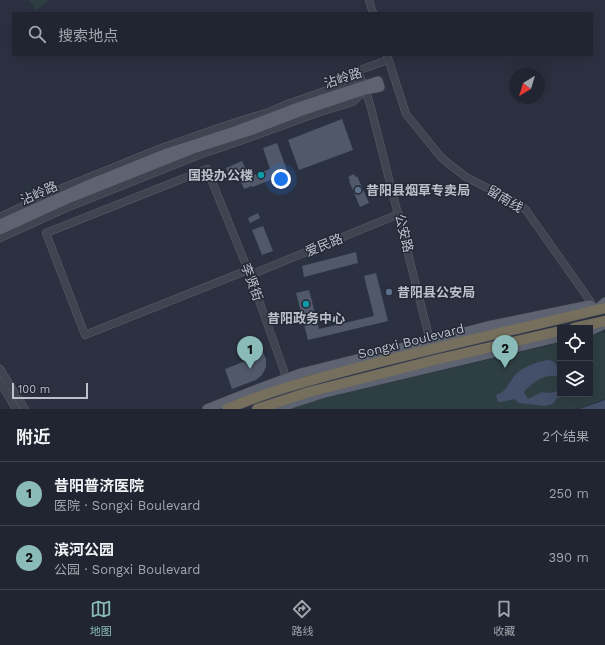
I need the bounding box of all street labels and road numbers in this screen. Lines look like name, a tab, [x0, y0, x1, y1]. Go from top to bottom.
street label: 沾岭路	[322, 65, 364, 91]
street label: 沾岭路	[18, 178, 60, 208]
street label: 留南线	[484, 183, 526, 215]
street label: 公安路	[392, 212, 416, 254]
street label: 爱民路	[303, 231, 345, 259]
street label: 李贤街	[238, 261, 266, 303]
street label: Songxi Boulevard	[356, 321, 466, 361]

